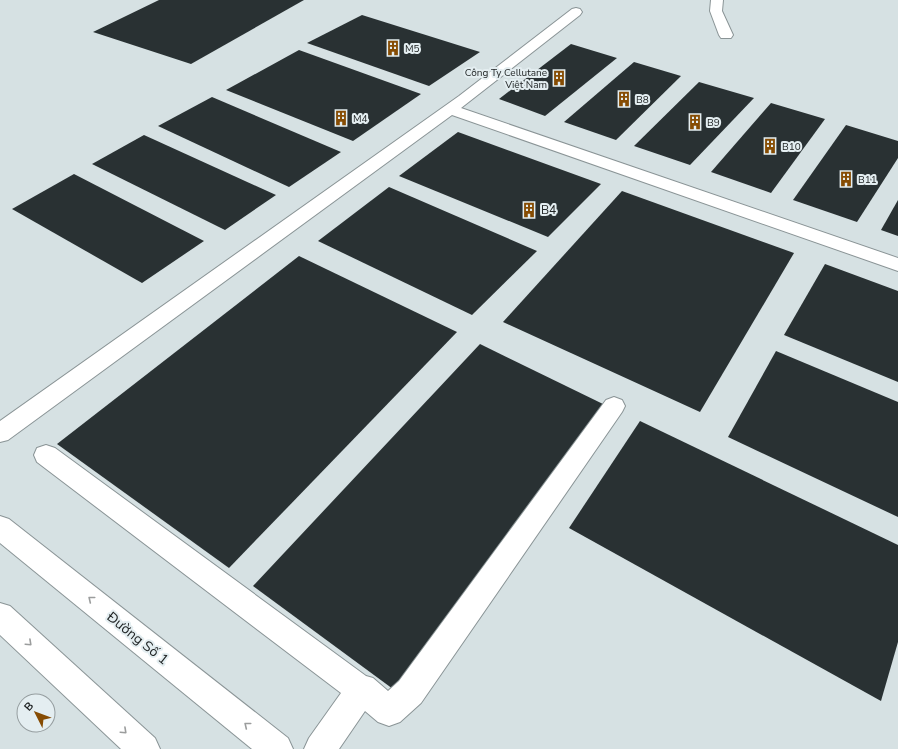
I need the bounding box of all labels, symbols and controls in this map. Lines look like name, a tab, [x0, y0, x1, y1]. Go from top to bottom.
building icon: M5	[384, 39, 402, 57]
place label: M5	[405, 42, 420, 56]
place label: Công Ty Cellutane Việt Nam	[465, 66, 547, 92]
building icon: Công Ty Cellutane Việt Nam	[550, 69, 568, 87]
building icon: B8	[615, 90, 633, 108]
place label: B8	[636, 93, 649, 107]
building icon: M4	[332, 109, 350, 127]
place label: M4	[353, 112, 368, 126]
building icon: B9	[686, 113, 704, 131]
place label: B9	[707, 116, 720, 130]
building icon: B10	[761, 137, 779, 155]
place label: B10	[782, 140, 801, 154]
building icon: B11	[837, 170, 855, 188]
place label: B11	[858, 173, 877, 187]
building icon: B4	[520, 201, 538, 219]
place label: B4	[541, 202, 556, 218]
one-way arrow	[88, 597, 95, 604]
street label: Đường Số 1	[102, 607, 172, 669]
one-way arrow	[24, 638, 32, 645]
north arrow	[16, 693, 56, 733]
text: B	[21, 699, 37, 714]
one-way arrow	[244, 722, 251, 729]
one-way arrow	[119, 726, 127, 734]

